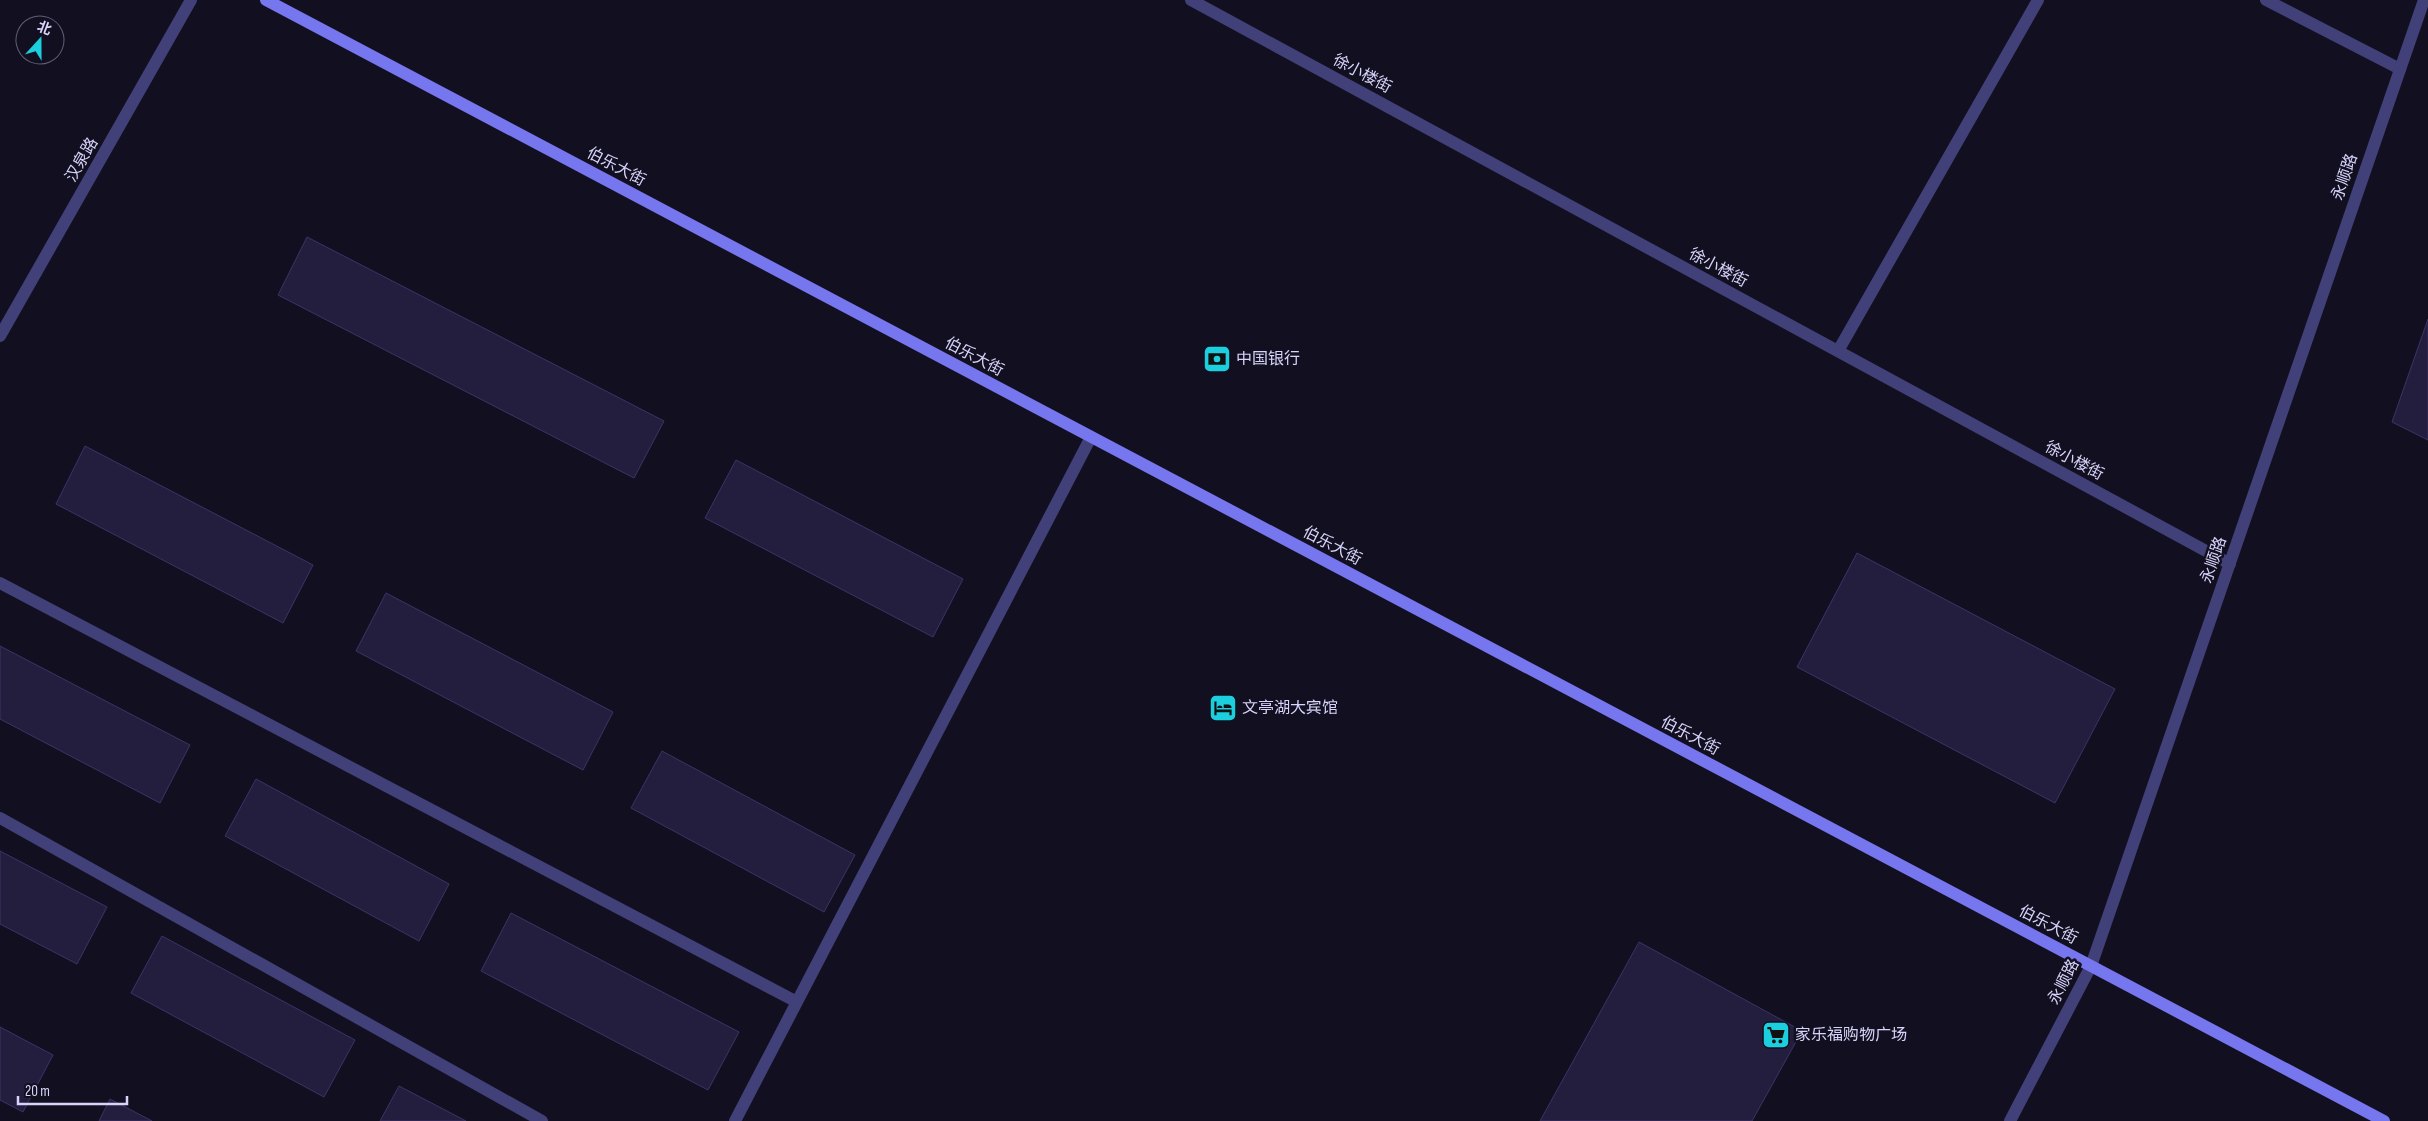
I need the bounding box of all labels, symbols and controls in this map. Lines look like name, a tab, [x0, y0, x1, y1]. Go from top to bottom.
north arrow	[15, 15, 65, 65]
text: 北	[35, 18, 54, 39]
street label: 徐小楼街	[1329, 51, 1395, 97]
street label: 汉泉路	[62, 134, 102, 186]
street label: 伯乐大街	[583, 144, 649, 190]
street label: 永顺路	[2328, 151, 2362, 203]
street label: 徐小楼街	[1685, 245, 1751, 291]
street label: 伯乐大街	[941, 334, 1007, 380]
bank icon: 中国银行	[1202, 344, 1232, 374]
place label: 中国银行	[1236, 350, 1300, 369]
street label: 徐小楼街	[2041, 438, 2107, 484]
street label: 伯乐大街	[1299, 523, 1365, 569]
street label: 永顺路	[2197, 534, 2231, 586]
hotel icon: 文亭湖大宾馆	[1208, 693, 1238, 723]
place label: 文亭湖大宾馆	[1242, 699, 1338, 718]
street label: 伯乐大街	[1657, 713, 1723, 759]
street label: 伯乐大街	[2015, 902, 2081, 948]
street label: 永顺路	[2045, 956, 2083, 1008]
supermarket icon: 家乐福购物广场	[1761, 1020, 1791, 1050]
place label: 家乐福购物广场	[1795, 1026, 1907, 1045]
scale bar	[18, 1074, 126, 1106]
text: 20 m	[25, 1082, 50, 1101]

